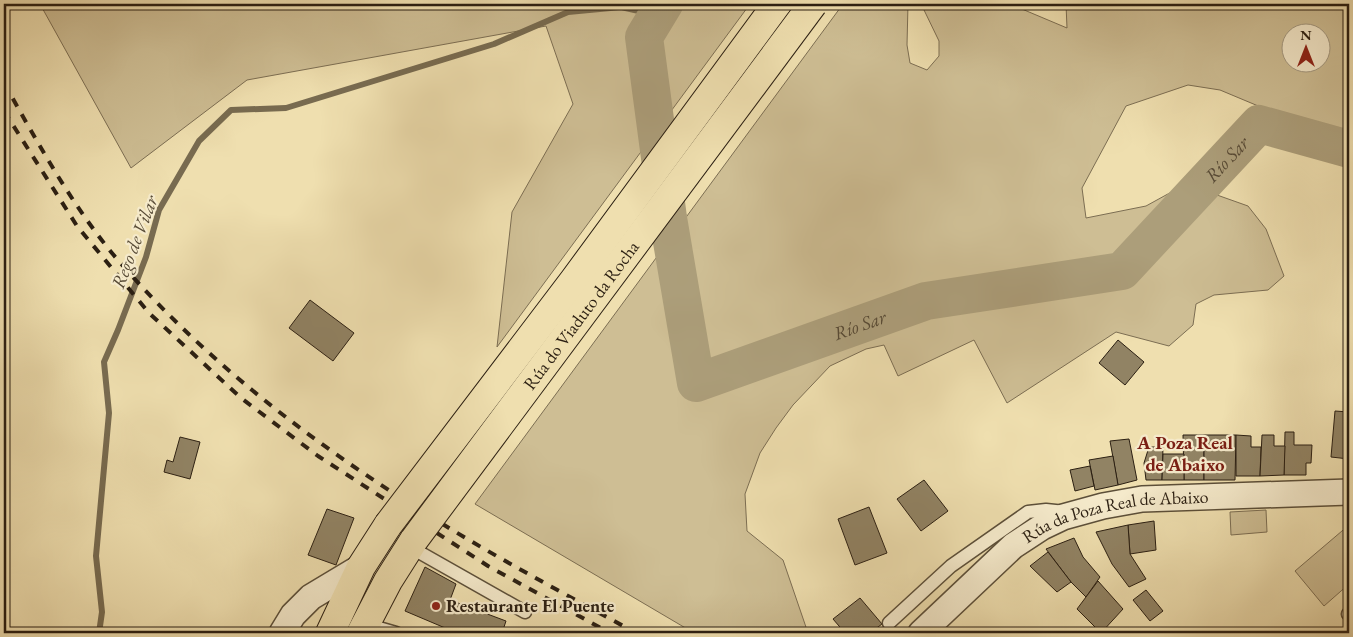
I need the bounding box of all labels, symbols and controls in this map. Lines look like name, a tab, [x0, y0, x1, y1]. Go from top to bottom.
north arrow	[1280, 22, 1330, 72]
text: N	[1300, 26, 1312, 44]
water label: Río Sar	[1199, 130, 1255, 188]
water label: Rego de Vilar	[105, 191, 164, 292]
street label: Rúa do Viaduto da Rocha	[518, 235, 644, 394]
water label: Río Sar	[830, 304, 890, 346]
district label: A Poza Real de Abaixo	[1136, 430, 1234, 477]
street label: Rúa da Poza Real de Abaixo	[1017, 485, 1209, 548]
place label: Restaurante El Puente	[446, 594, 615, 617]
marker: Restaurante El Puente	[430, 600, 442, 612]

